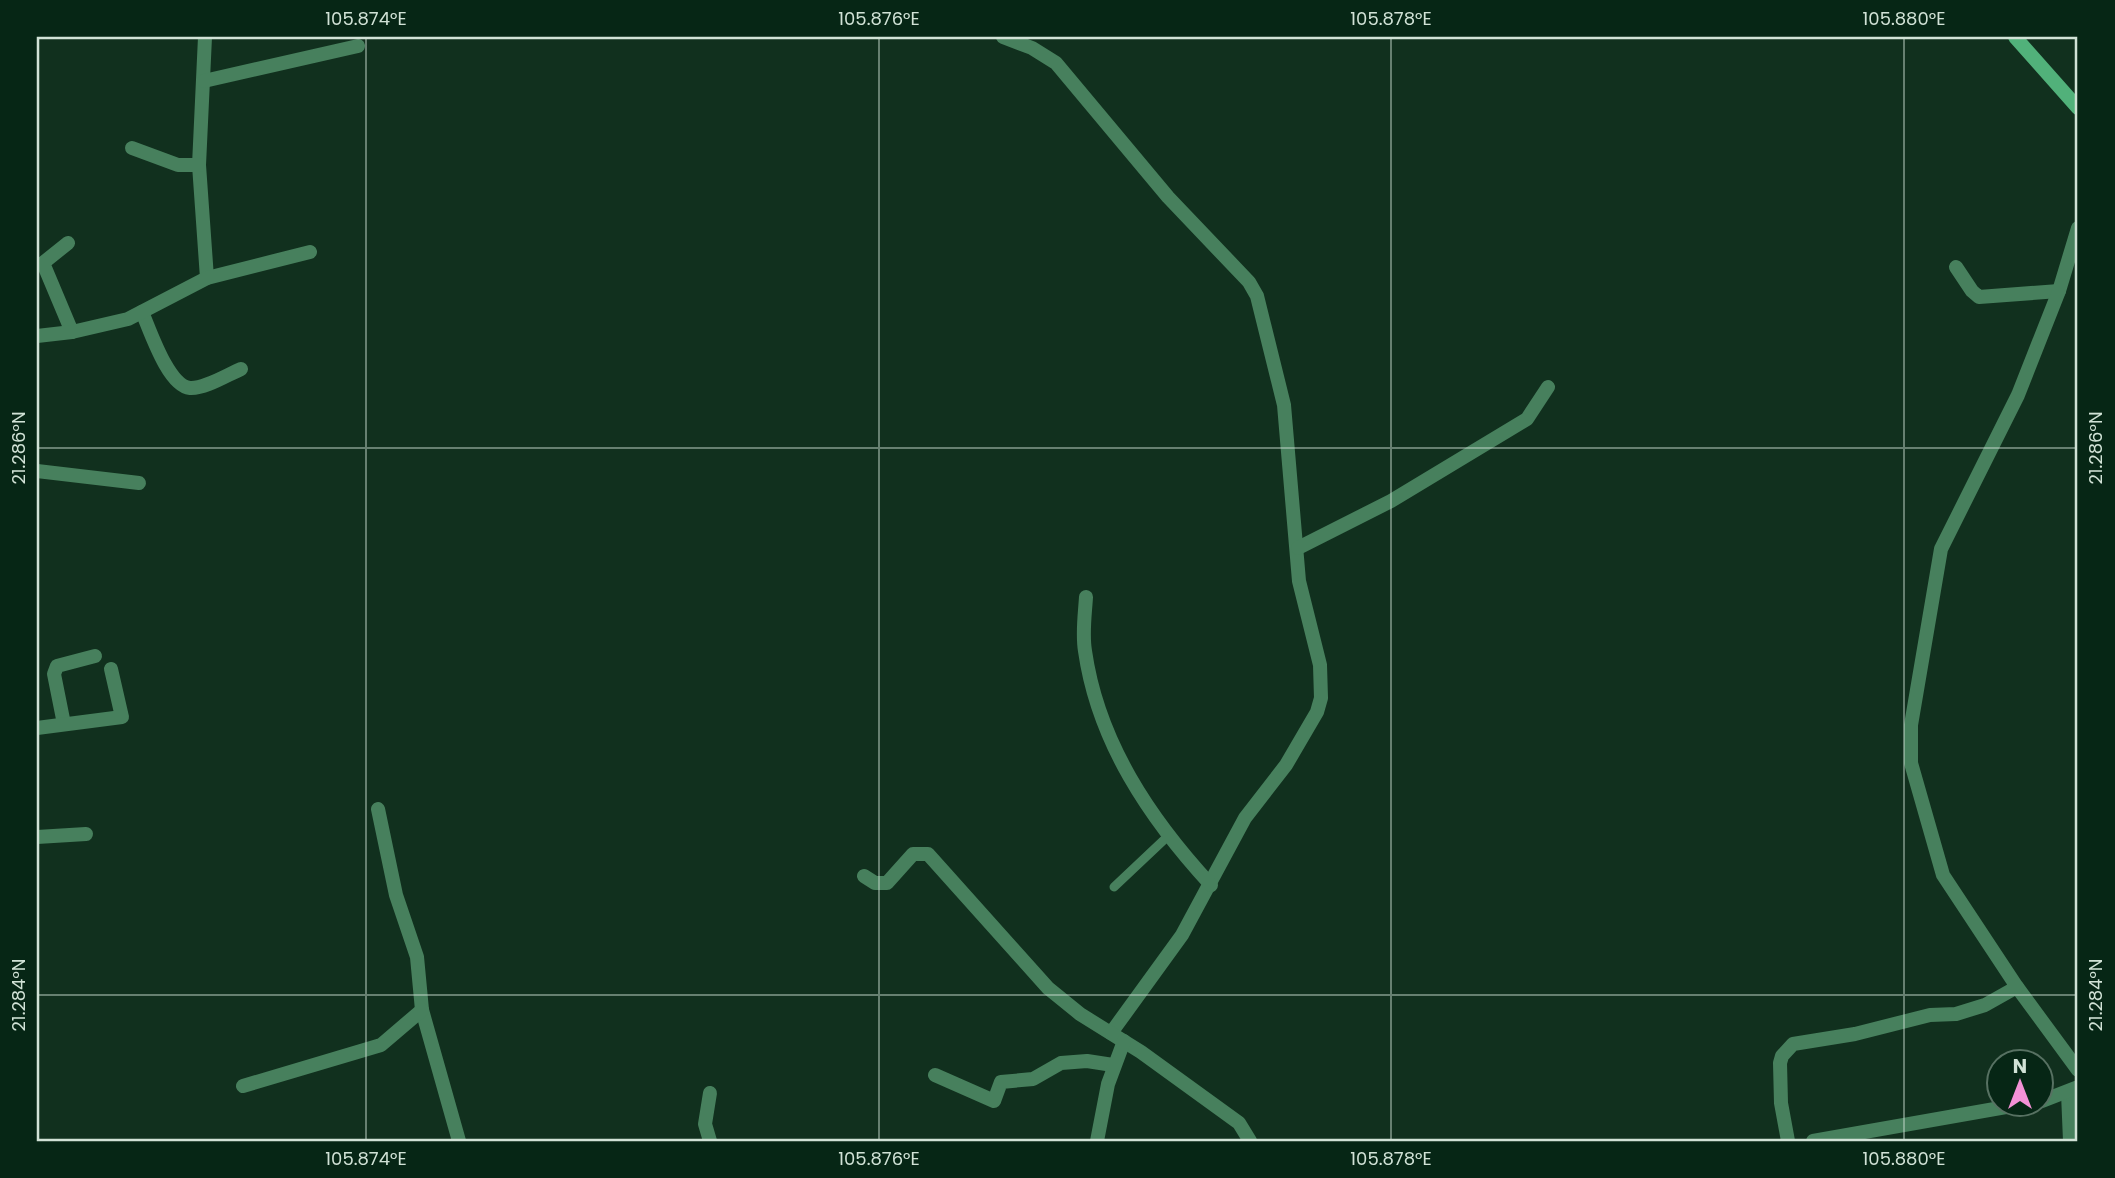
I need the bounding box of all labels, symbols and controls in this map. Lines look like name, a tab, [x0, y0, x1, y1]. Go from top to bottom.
text: 105.874°E	[325, 6, 407, 31]
text: 105.876°E	[838, 6, 920, 31]
text: 105.878°E	[1350, 6, 1432, 31]
text: 105.880°E	[1863, 6, 1945, 31]
text: 21.286°N	[6, 411, 31, 485]
text: 21.286°N	[2083, 411, 2108, 485]
text: 21.284°N	[6, 959, 31, 1031]
text: 21.284°N	[2083, 959, 2108, 1031]
north arrow	[1986, 1048, 2056, 1118]
text: N	[2013, 1053, 2027, 1080]
text: 105.874°E	[325, 1146, 407, 1171]
text: 105.876°E	[838, 1146, 920, 1171]
text: 105.878°E	[1350, 1146, 1432, 1171]
text: 105.880°E	[1863, 1146, 1945, 1171]

